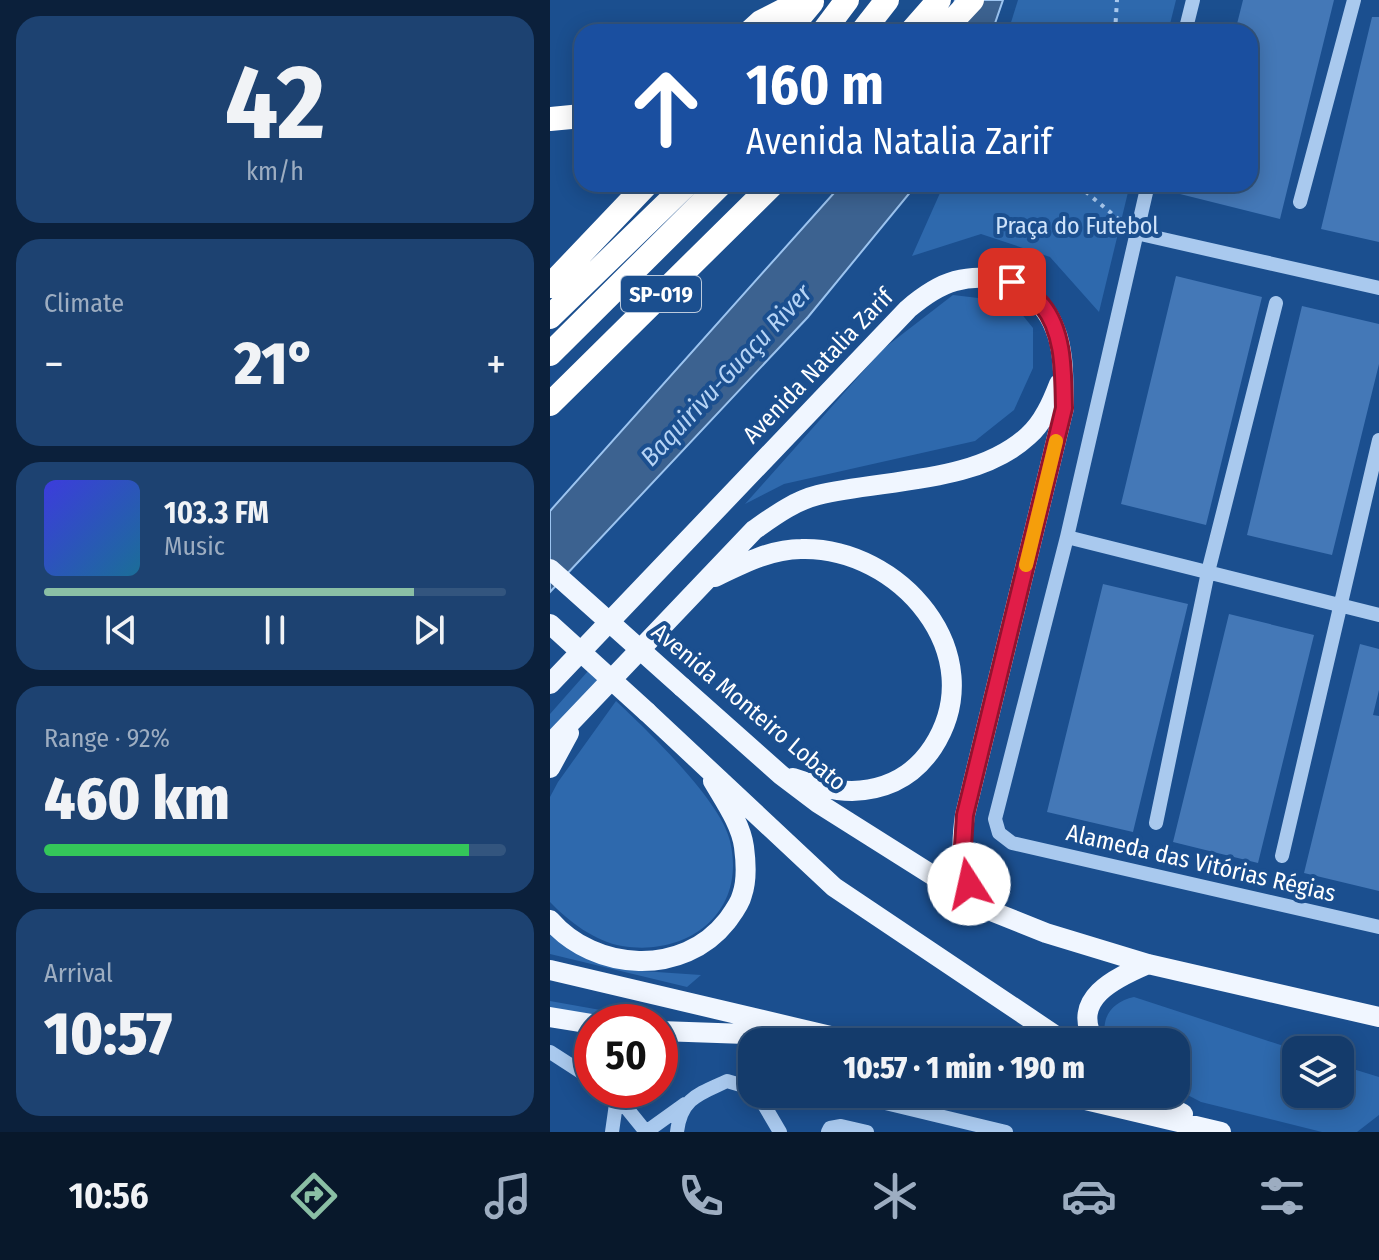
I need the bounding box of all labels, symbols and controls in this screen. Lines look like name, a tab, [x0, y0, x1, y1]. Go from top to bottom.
text: 42	[225, 41, 325, 166]
text: 160 m	[746, 52, 884, 119]
icon: ahead	[614, 56, 718, 160]
text: Avenida Natalia Zarif	[746, 120, 1052, 164]
text: km/h	[246, 156, 304, 187]
park label: Praça do Futebol	[995, 212, 1159, 240]
pin	[978, 248, 1046, 316]
icon: arrive	[990, 260, 1034, 304]
road number: SP-019	[621, 276, 701, 312]
water label: Baquirivu-Guaçu River	[634, 277, 819, 473]
street label: Avenida Natalia Zarif	[737, 282, 900, 449]
text: Climate	[44, 288, 124, 319]
text: 21°	[234, 328, 316, 400]
text: −	[44, 338, 64, 391]
text: +	[486, 338, 506, 391]
text: 103.3 FM	[164, 495, 269, 531]
text: Music	[164, 531, 225, 562]
icon: previous	[99, 608, 143, 652]
icon: pause	[253, 608, 297, 652]
icon: next	[407, 608, 451, 652]
street label: Avenida Monteiro Lobato	[646, 618, 852, 796]
text: Range · 92%	[44, 723, 170, 754]
text: 460 km	[44, 763, 230, 835]
street label: Alameda das Vitórias Régias	[1064, 818, 1338, 908]
position arrow	[927, 842, 1011, 926]
text: Arrival	[44, 958, 113, 989]
text: 10:57	[44, 998, 172, 1070]
speed limit sign: 50	[574, 1004, 678, 1108]
map controls	[1282, 1036, 1354, 1108]
button: layers	[1282, 1036, 1354, 1108]
text: 10:57 · 1 min · 190 m	[843, 1050, 1085, 1086]
icon: directions	[286, 1168, 342, 1224]
icon: music	[480, 1168, 536, 1224]
icon: phone	[673, 1168, 729, 1224]
icon: climate	[867, 1168, 923, 1224]
icon: car	[1061, 1168, 1117, 1224]
icon: filters	[1254, 1168, 1310, 1224]
text: 10:56	[69, 1174, 149, 1218]

